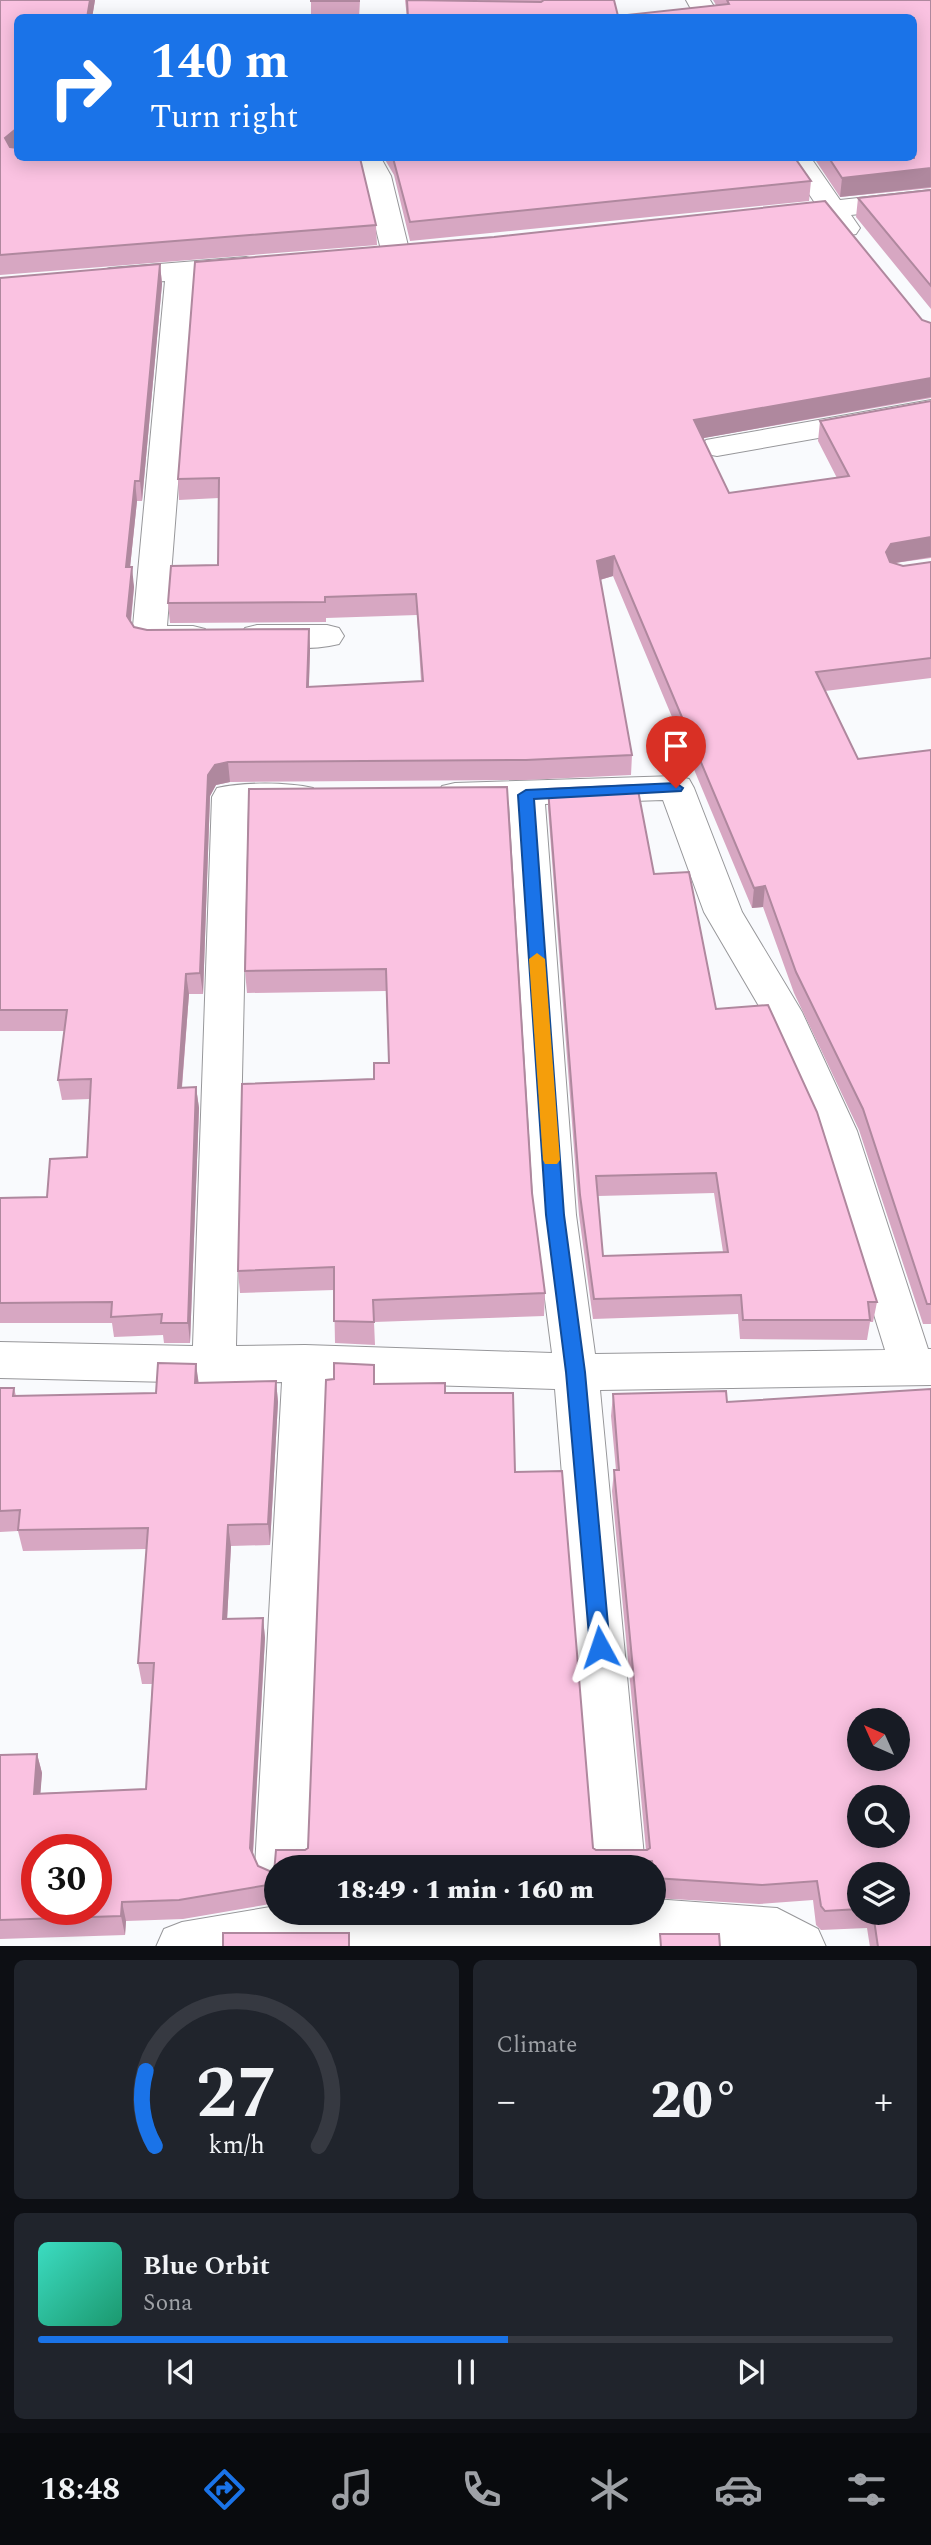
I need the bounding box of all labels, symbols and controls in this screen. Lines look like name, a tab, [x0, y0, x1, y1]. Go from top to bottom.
text: 140 m	[150, 25, 289, 100]
icon: right	[35, 42, 126, 133]
text: Turn right	[150, 93, 298, 142]
pin	[646, 716, 706, 788]
icon: arrive	[657, 727, 695, 765]
position arrow	[563, 1610, 637, 1684]
north arrow	[847, 1708, 910, 1771]
map controls	[847, 1708, 910, 1925]
button: search	[847, 1785, 910, 1848]
speed limit sign: 30	[21, 1834, 112, 1925]
button: layers	[847, 1862, 910, 1925]
text: 18:49 · 1 min · 160 m	[336, 1870, 594, 1910]
text: Climate	[497, 2028, 577, 2063]
text: 27	[195, 2039, 277, 2150]
text: 20°	[651, 2062, 739, 2141]
text: −	[497, 2073, 516, 2131]
text: +	[874, 2073, 893, 2131]
text: km/h	[208, 2126, 264, 2164]
text: Blue Orbit	[143, 2246, 270, 2286]
text: Sona	[143, 2286, 193, 2321]
icon: previous	[162, 2353, 200, 2391]
icon: pause	[447, 2353, 485, 2391]
icon: next	[732, 2353, 770, 2391]
text: 18:48	[40, 2465, 120, 2514]
icon: directions	[200, 2465, 249, 2514]
icon: music	[328, 2465, 377, 2514]
icon: phone	[457, 2465, 506, 2514]
icon: climate	[585, 2465, 634, 2514]
icon: car	[714, 2465, 763, 2514]
icon: filters	[842, 2465, 891, 2514]

